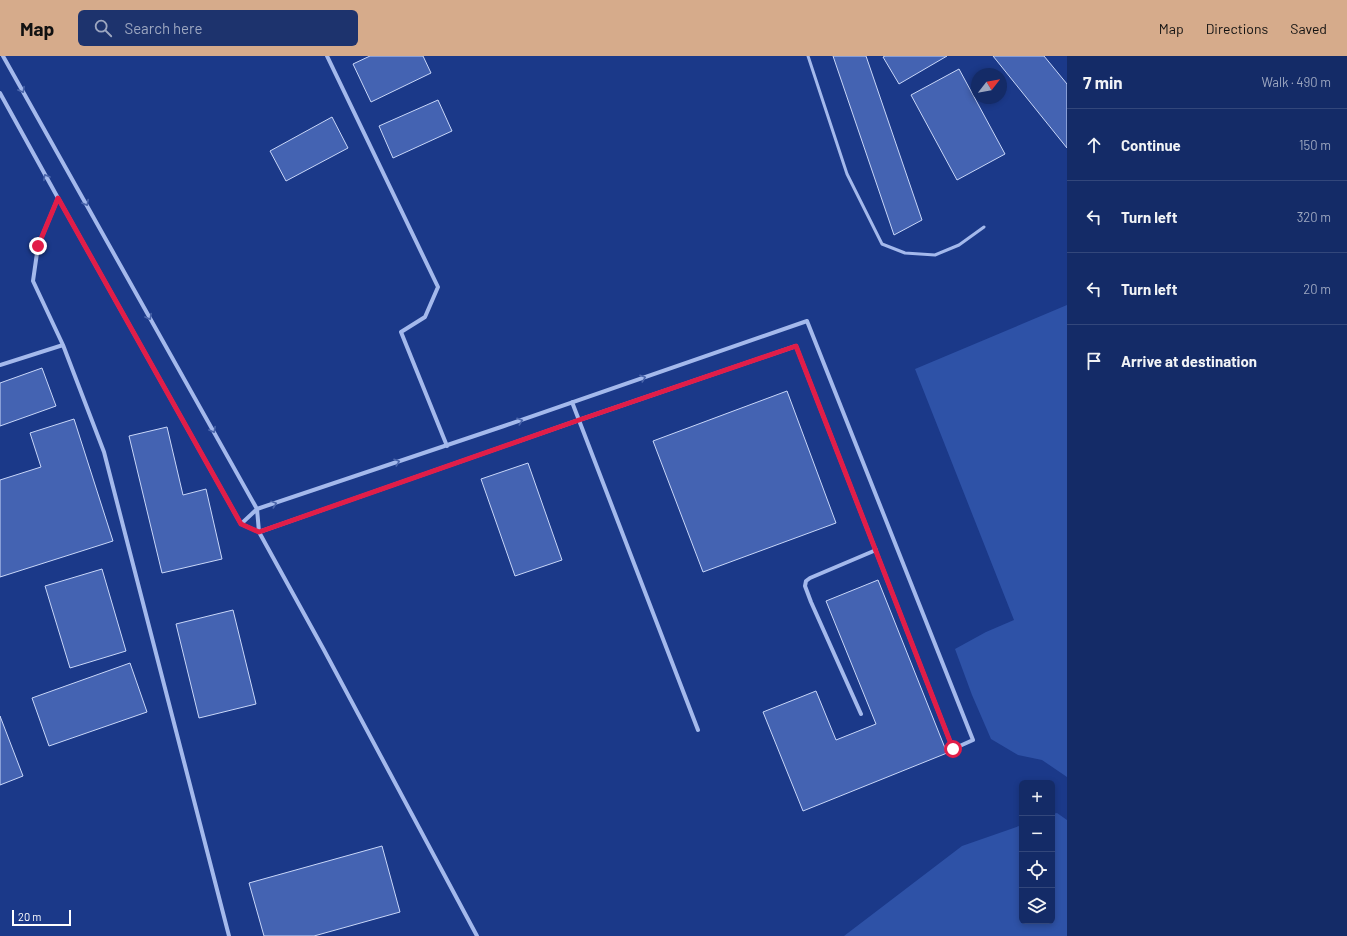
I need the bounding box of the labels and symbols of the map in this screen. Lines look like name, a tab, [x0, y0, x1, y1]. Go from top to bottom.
north arrow	[971, 68, 1007, 104]
one-way arrow	[18, 86, 25, 93]
one-way arrow	[44, 174, 51, 181]
one-way arrow	[81, 199, 89, 207]
route end	[29, 237, 47, 255]
one-way arrow	[145, 313, 152, 320]
one-way arrow	[639, 374, 646, 383]
one-way arrow	[516, 417, 523, 425]
one-way arrow	[208, 426, 215, 434]
one-way arrow	[393, 459, 400, 467]
one-way arrow	[270, 500, 277, 509]
route start	[944, 740, 962, 758]
scale bar	[12, 908, 71, 927]

